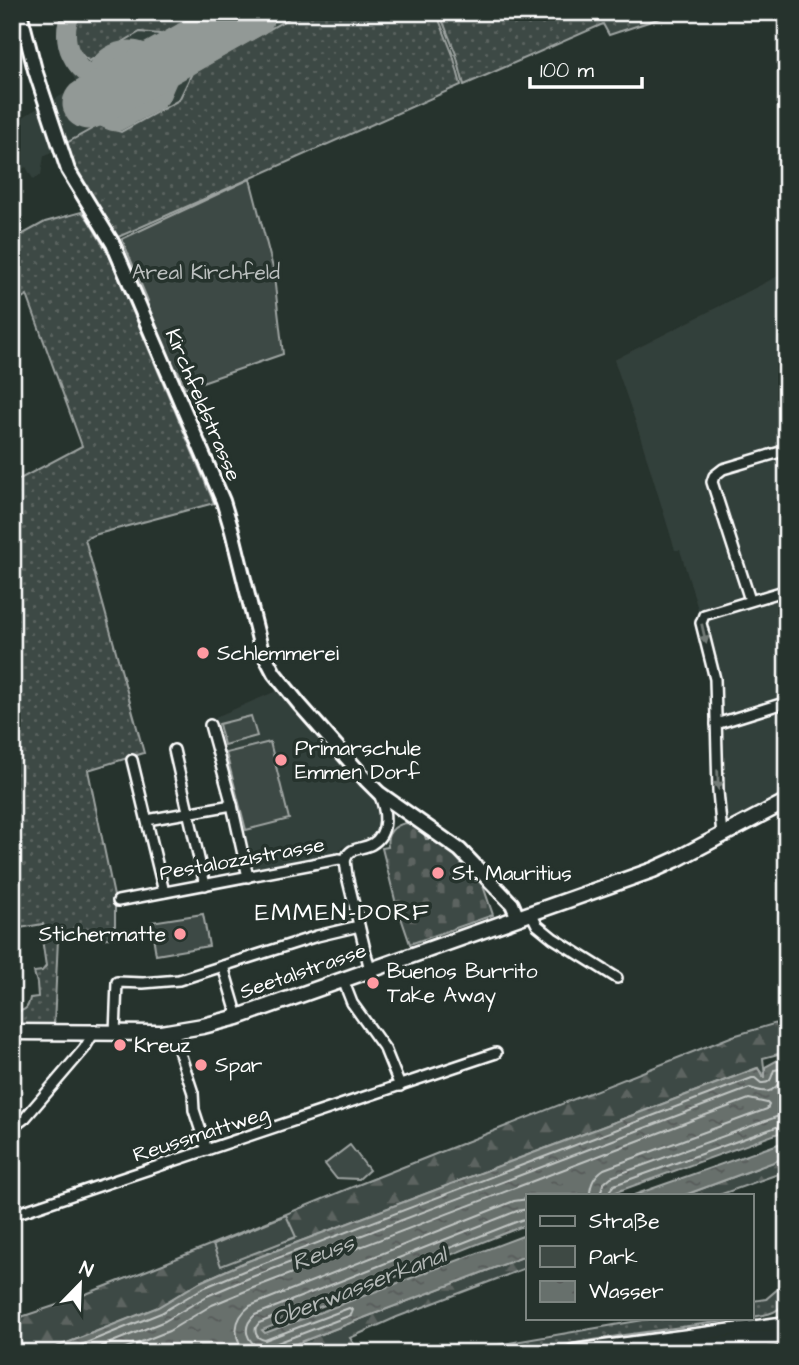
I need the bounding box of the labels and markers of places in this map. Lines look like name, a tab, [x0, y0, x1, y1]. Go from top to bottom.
place label: Schlemmerei	[217, 639, 339, 668]
marker: Schlemmerei	[195, 645, 211, 661]
place label: Primarschule Emmen Dorf	[295, 734, 421, 787]
marker: Primarschule Emmen Dorf	[273, 752, 289, 768]
place label: St. Mauritius	[452, 859, 572, 888]
marker: St. Mauritius	[430, 865, 446, 881]
place label: Stichermatte	[39, 920, 166, 949]
marker: Stichermatte	[172, 926, 188, 942]
place label: Buenos Burrito Take Away	[387, 957, 538, 1012]
marker: Buenos Burrito Take Away	[365, 975, 381, 991]
place label: Kreuz	[134, 1031, 191, 1060]
marker: Kreuz	[112, 1037, 128, 1053]
place label: Spar	[215, 1051, 263, 1081]
marker: Spar	[193, 1057, 209, 1073]

